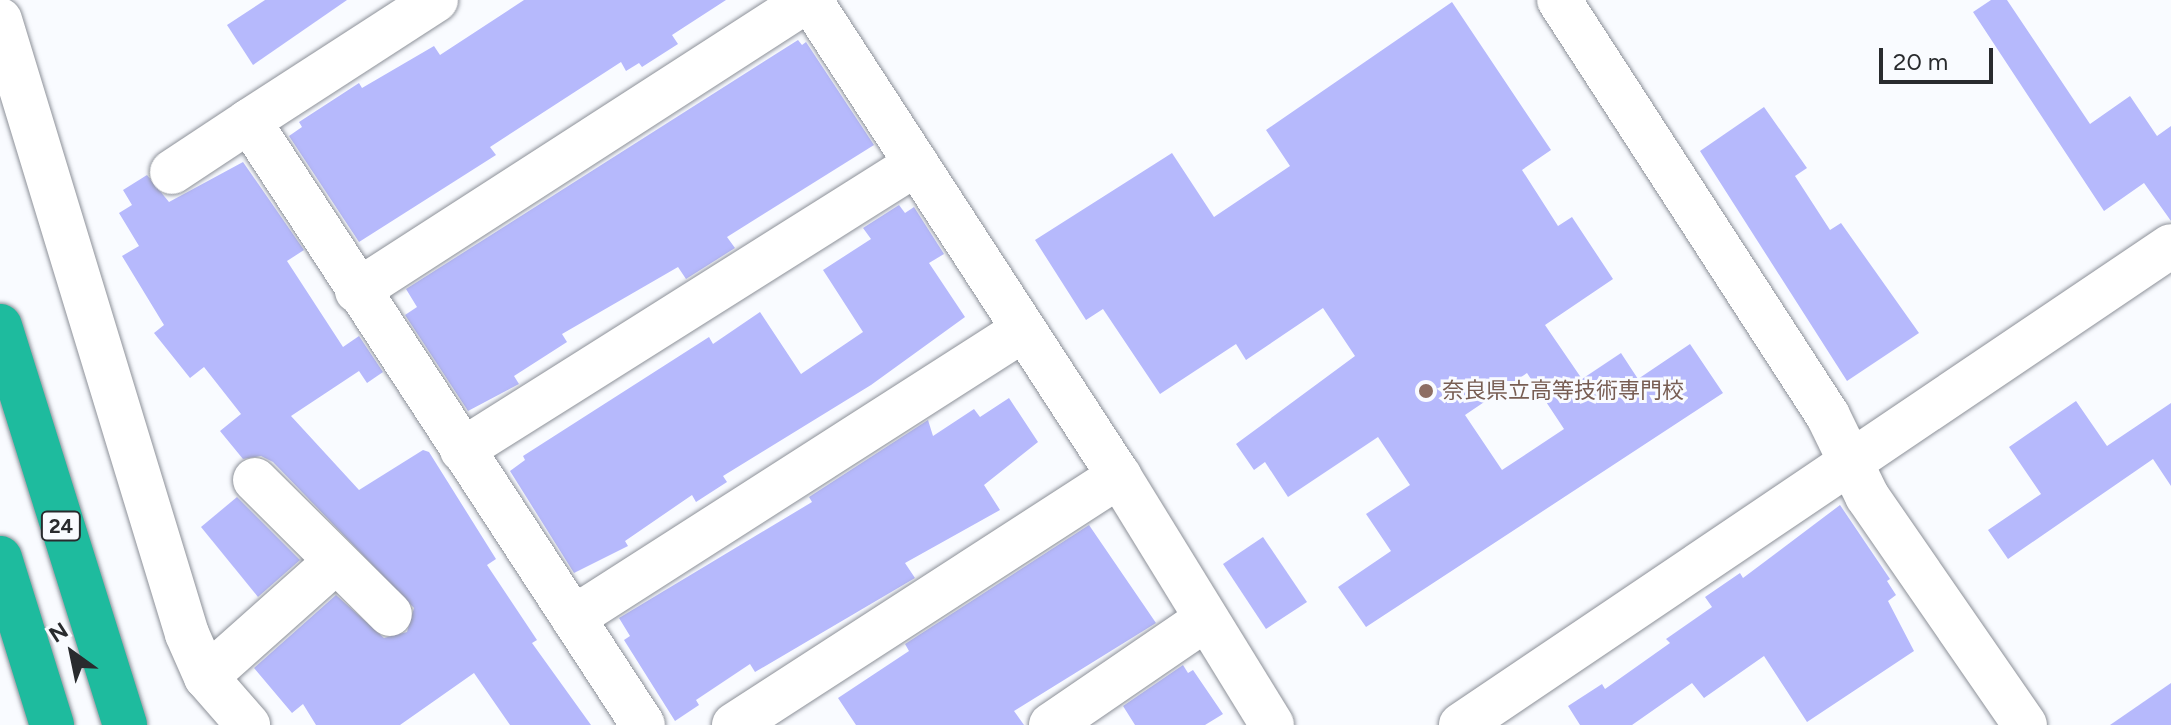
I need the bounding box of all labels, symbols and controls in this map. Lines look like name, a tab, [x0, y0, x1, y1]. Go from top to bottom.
scale bar	[1883, 32, 1997, 82]
text: 20 m	[1893, 47, 1948, 76]
place label: 奈良県立高等技術専門校	[1442, 378, 1684, 404]
marker: 奈良県立高等技術専門校	[1417, 382, 1435, 400]
road number: 24	[39, 510, 83, 542]
north arrow	[32, 613, 112, 693]
text: N	[44, 617, 73, 648]

